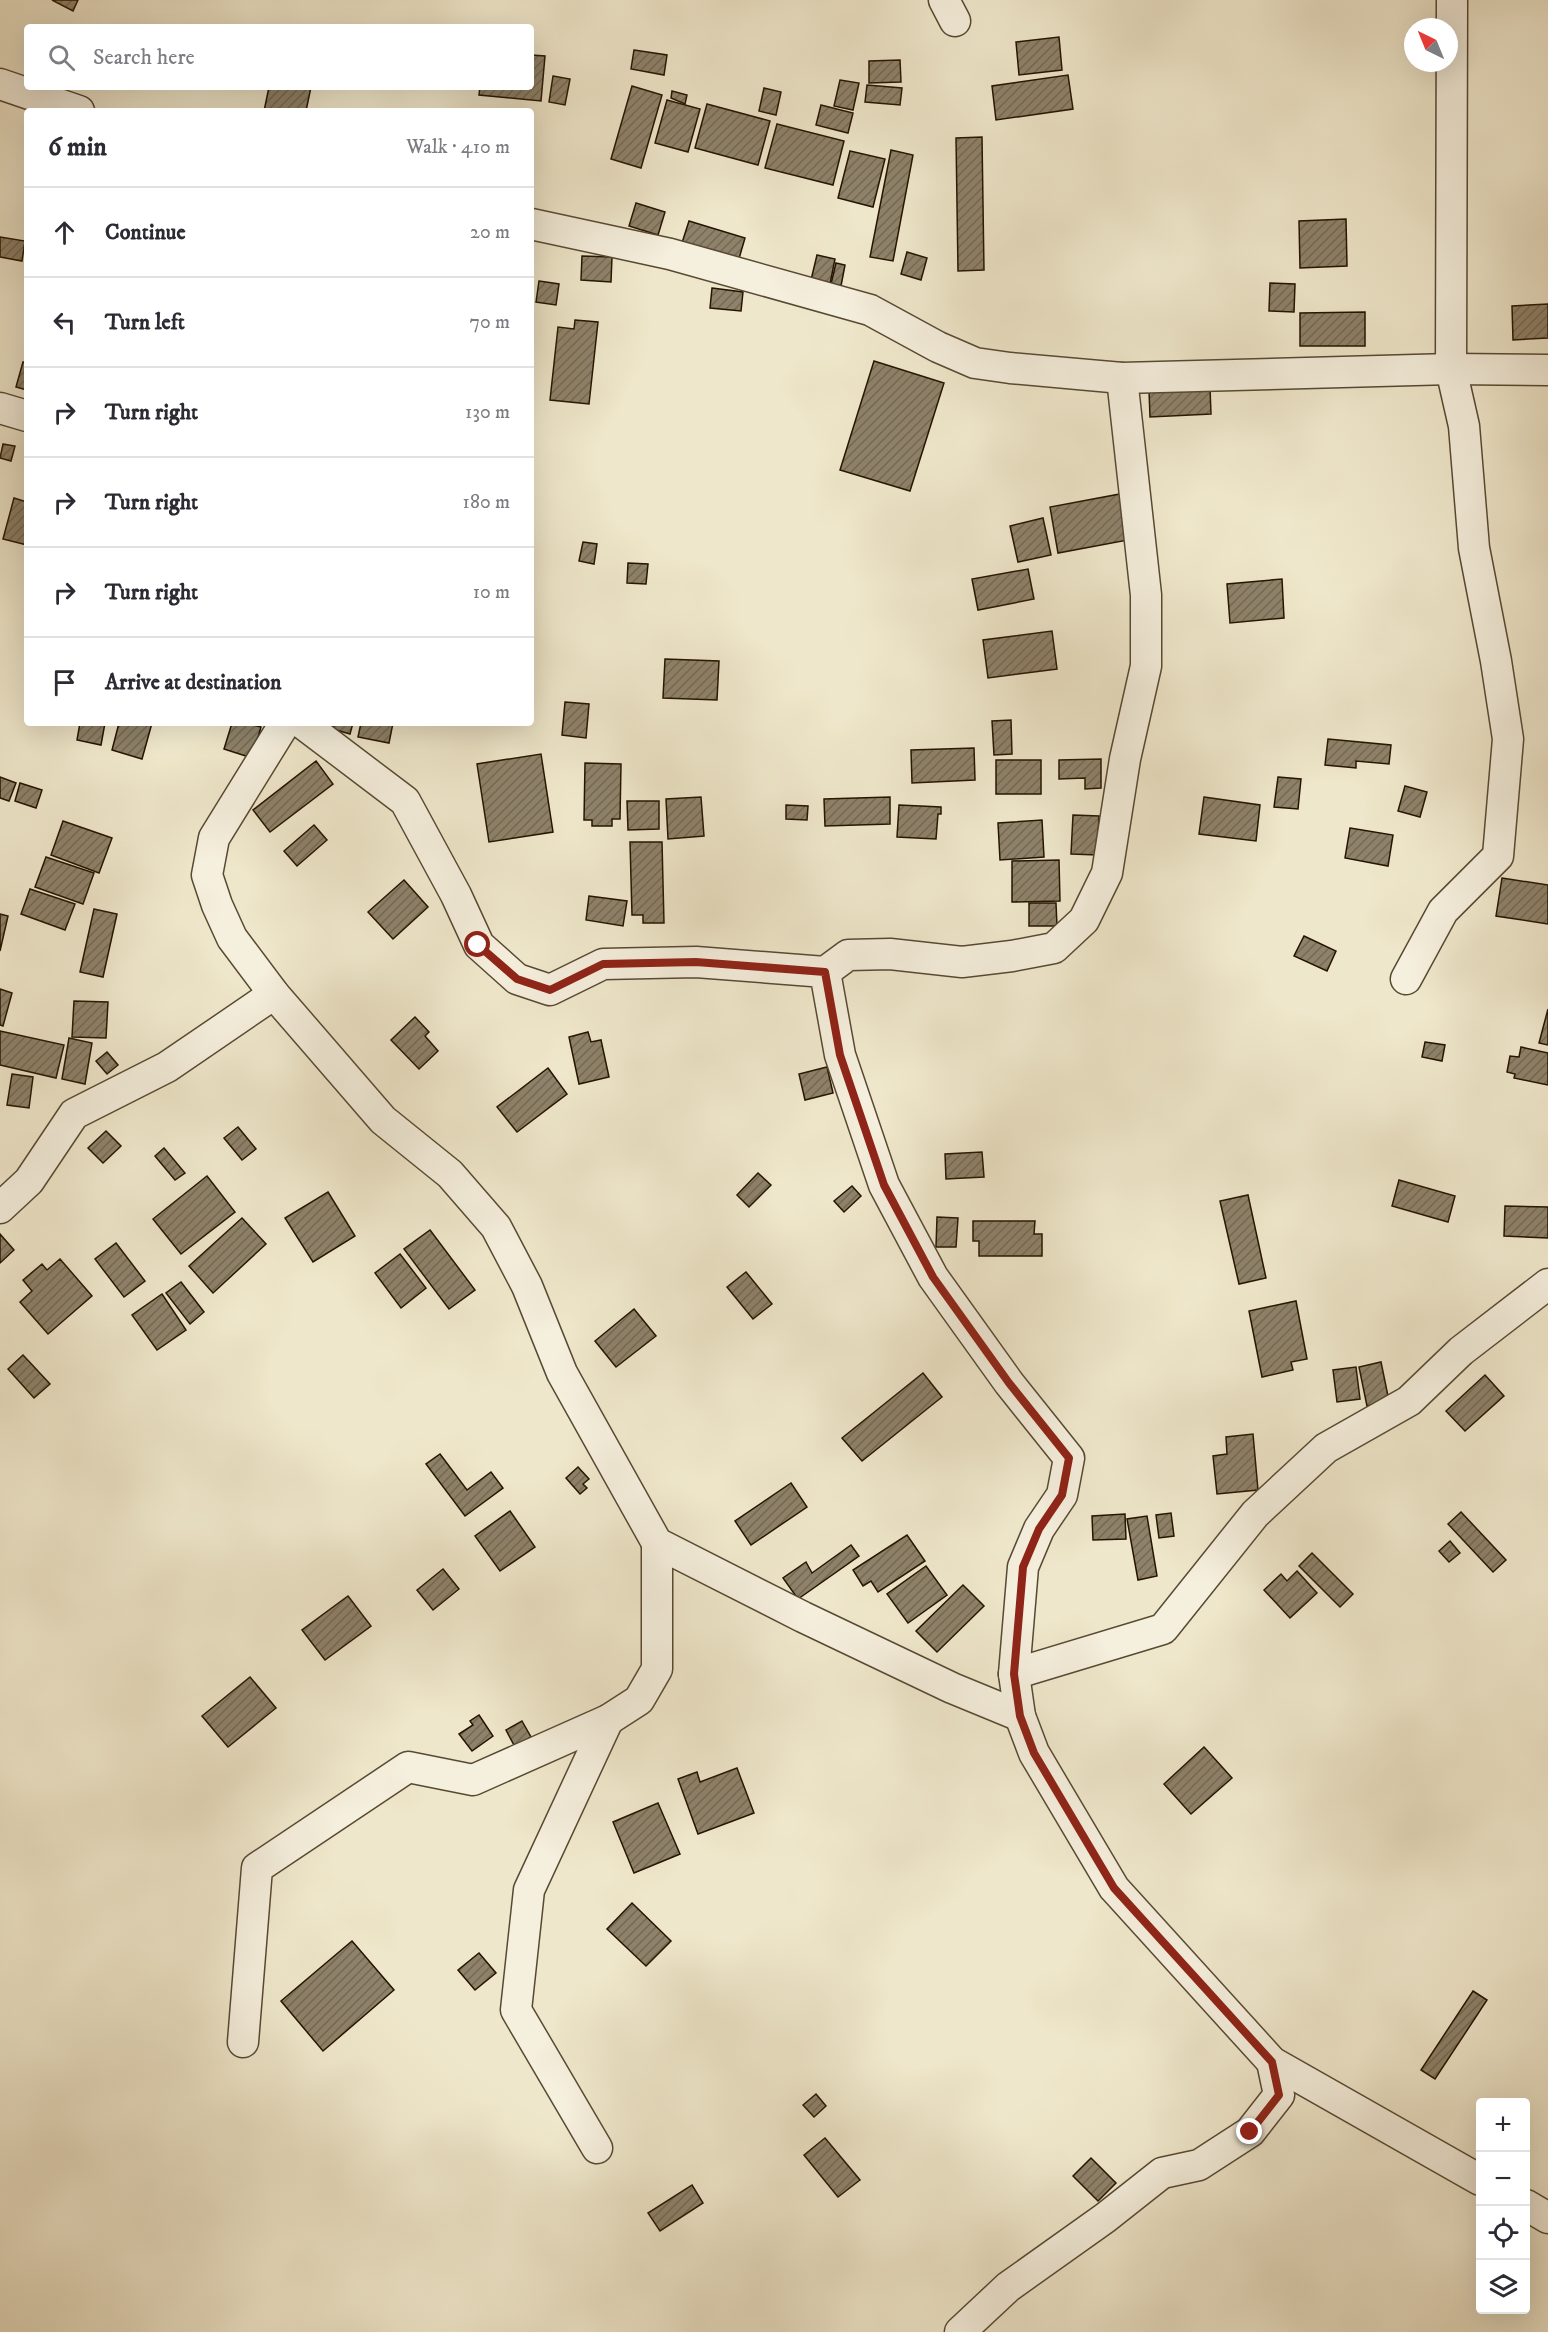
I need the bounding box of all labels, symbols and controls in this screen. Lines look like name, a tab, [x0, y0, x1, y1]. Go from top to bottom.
north arrow	[1404, 18, 1458, 72]
search box	[24, 24, 534, 90]
icon: search	[45, 41, 78, 74]
text: Search here	[93, 44, 195, 71]
text: 6 min	[48, 131, 107, 164]
text: Walk · 410 m	[406, 135, 510, 160]
icon: ahead	[48, 216, 81, 249]
text: Continue	[105, 219, 186, 246]
text: 20 m	[470, 220, 510, 245]
icon: left	[48, 306, 81, 339]
text: Turn left	[105, 309, 185, 336]
text: 70 m	[469, 310, 510, 335]
icon: right	[48, 396, 81, 429]
text: Turn right	[105, 399, 198, 426]
text: 130 m	[465, 400, 510, 425]
icon: right	[48, 486, 81, 519]
text: Turn right	[105, 489, 198, 516]
text: 180 m	[463, 490, 510, 515]
icon: right	[48, 576, 81, 609]
text: Turn right	[105, 579, 198, 606]
text: 10 m	[473, 580, 510, 605]
icon: arrive	[48, 666, 81, 699]
text: Arrive at destination	[105, 669, 282, 696]
route start	[464, 931, 490, 957]
map controls	[1476, 2098, 1530, 2314]
button: +	[1476, 2098, 1530, 2152]
route end	[1236, 2118, 1262, 2144]
button: −	[1476, 2152, 1530, 2206]
button: locate	[1476, 2206, 1530, 2260]
button: layers	[1476, 2260, 1530, 2314]

